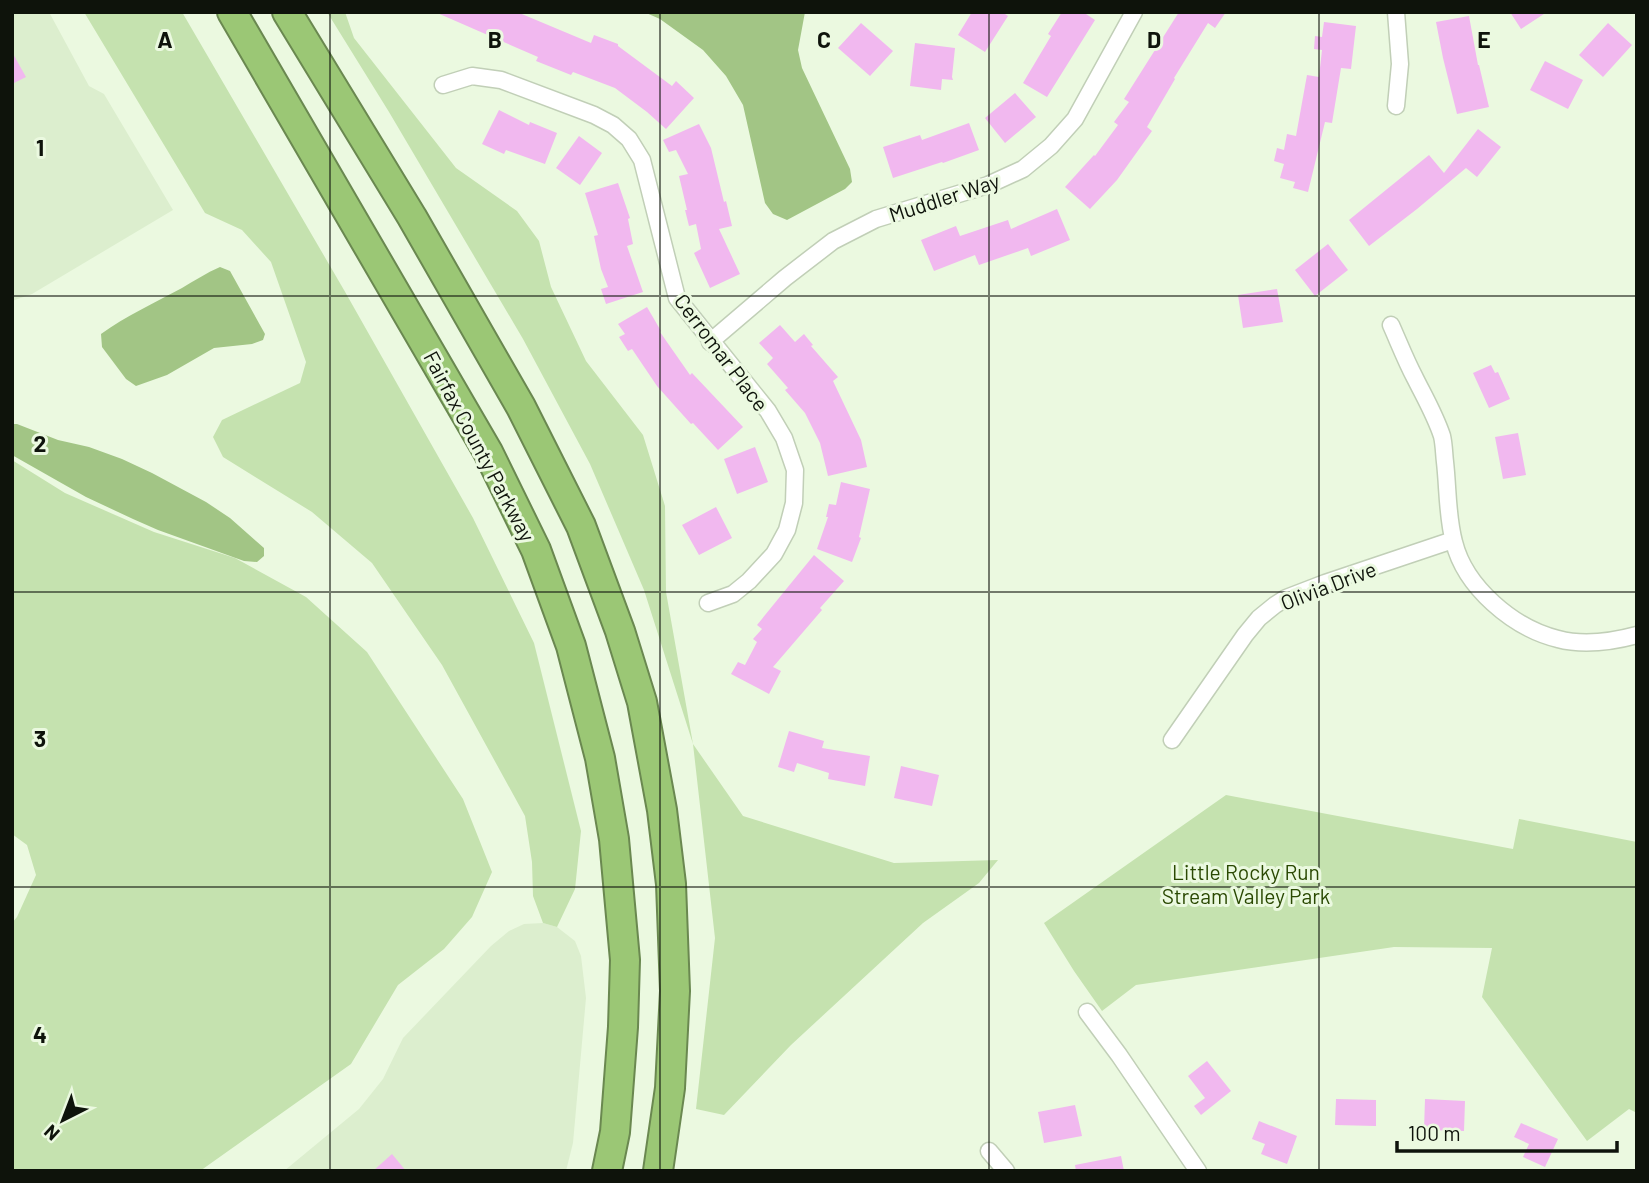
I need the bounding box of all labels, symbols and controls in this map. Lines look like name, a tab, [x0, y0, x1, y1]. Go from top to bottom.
text: A	[157, 25, 173, 53]
text: B	[488, 25, 502, 53]
text: C	[817, 25, 831, 53]
text: D	[1147, 25, 1161, 53]
text: E	[1477, 25, 1491, 53]
text: 1	[36, 133, 44, 161]
street label: Muddler Way	[886, 167, 1003, 227]
street label: Cerromar Place	[670, 288, 774, 416]
street label: Fairfax County Parkway	[419, 347, 541, 546]
text: 2	[34, 429, 46, 457]
street label: Olivia Drive	[1277, 555, 1379, 615]
text: 3	[34, 724, 46, 752]
park label: Little Rocky Run Stream Valley Park	[1162, 859, 1330, 908]
text: 4	[33, 1020, 47, 1048]
north arrow	[28, 1085, 98, 1155]
scale bar	[1397, 1110, 1618, 1154]
text: N	[39, 1120, 64, 1146]
text: 100 m	[1408, 1120, 1461, 1145]

